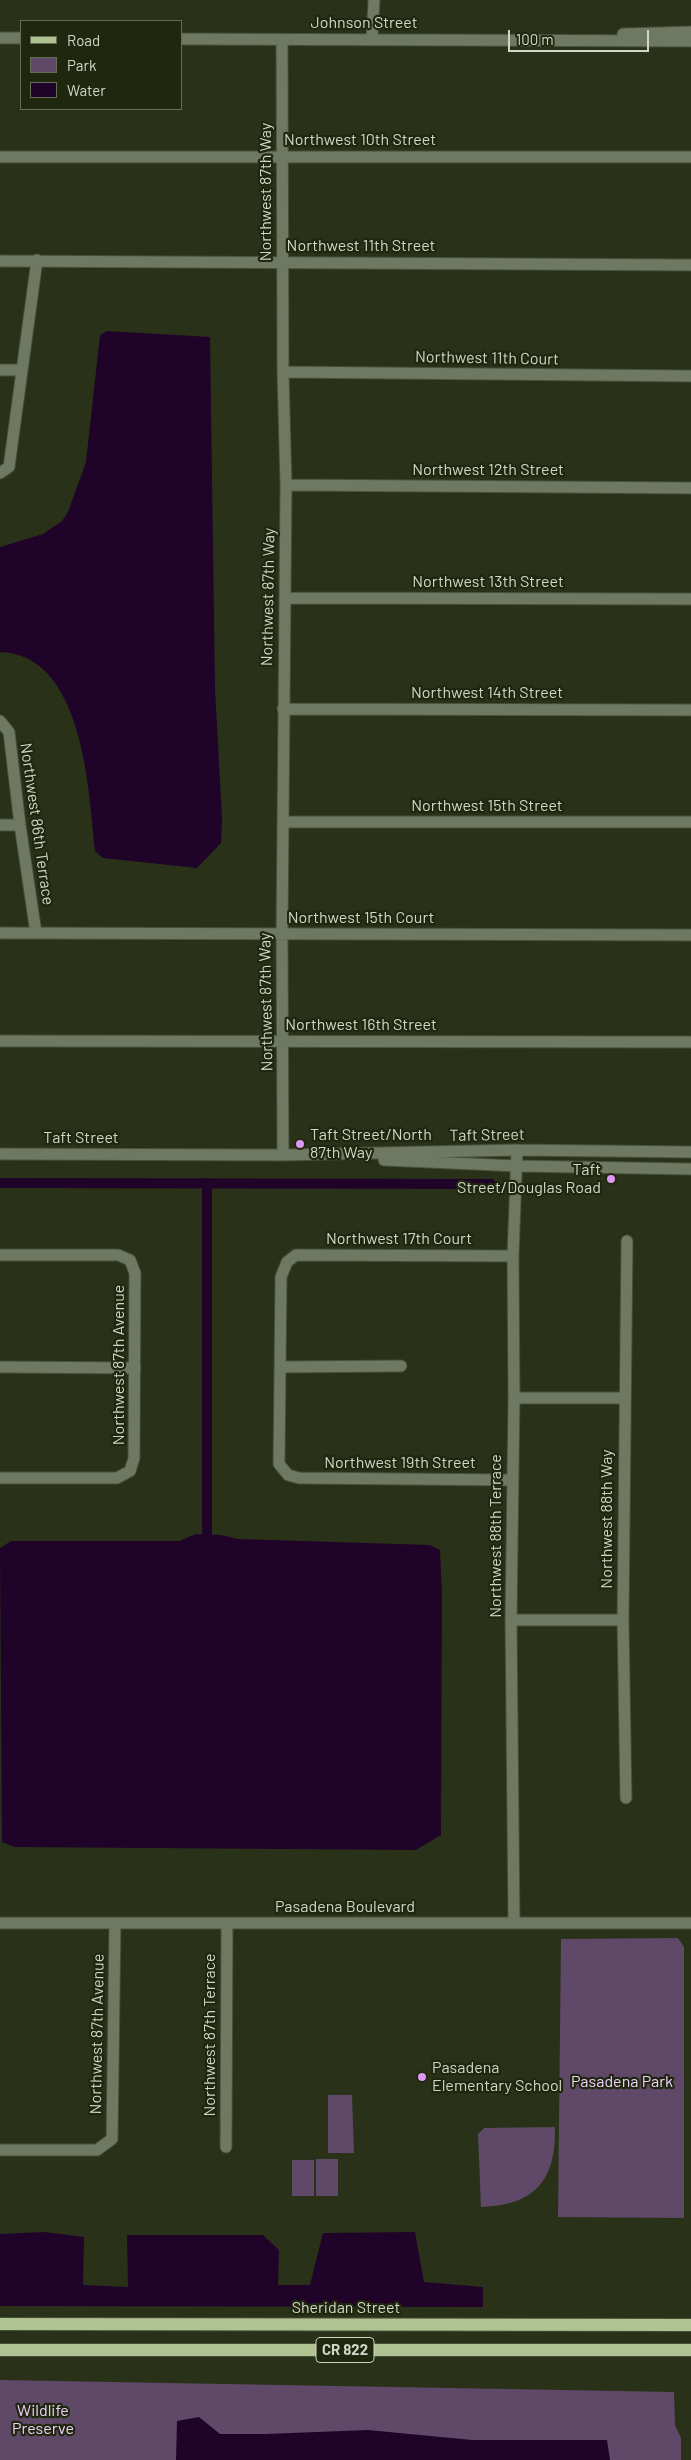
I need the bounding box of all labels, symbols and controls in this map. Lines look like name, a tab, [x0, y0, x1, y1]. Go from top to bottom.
street label: Johnson Street	[310, 13, 418, 33]
legend	[20, 20, 182, 110]
scale bar	[511, 20, 652, 52]
text: 100 m	[516, 30, 554, 48]
text: Road	[67, 31, 100, 49]
text: Park	[67, 56, 96, 74]
text: Water	[67, 81, 106, 99]
street label: Northwest 87th Way	[256, 123, 276, 261]
street label: Northwest 10th Street	[284, 130, 436, 150]
street label: Northwest 11th Street	[287, 236, 435, 256]
street label: Northwest 11th Court	[415, 347, 559, 369]
street label: Northwest 12th Street	[412, 460, 564, 480]
street label: Northwest 87th Way	[257, 528, 279, 666]
street label: Northwest 13th Street	[412, 572, 564, 592]
street label: Northwest 14th Street	[411, 683, 563, 703]
street label: Northwest 86th Terrace	[16, 742, 58, 906]
street label: Northwest 15th Street	[411, 796, 563, 816]
street label: Northwest 15th Court	[288, 908, 434, 928]
street label: Northwest 87th Way	[255, 933, 277, 1071]
street label: Northwest 16th Street	[285, 1015, 437, 1035]
place label: Taft Street/North 87th Way	[310, 1125, 432, 1163]
street label: Taft Street	[449, 1125, 525, 1145]
street label: Taft Street	[43, 1128, 119, 1148]
marker: Taft Street/North 87th Way	[294, 1138, 306, 1150]
place label: Taft Street/Douglas Road	[457, 1160, 601, 1198]
marker: Taft Street/Douglas Road	[605, 1173, 617, 1185]
street label: Northwest 17th Court	[326, 1229, 472, 1249]
street label: Northwest 87th Avenue	[109, 1285, 129, 1445]
street label: Northwest 88th Way	[597, 1449, 617, 1589]
street label: Northwest 19th Street	[324, 1453, 476, 1473]
street label: Northwest 88th Terrace	[486, 1454, 506, 1618]
street label: Pasadena Boulevard	[275, 1897, 415, 1917]
street label: Northwest 87th Avenue	[86, 1954, 108, 2114]
street label: Northwest 87th Terrace	[200, 1954, 220, 2116]
place label: Pasadena Elementary School	[432, 2058, 562, 2096]
marker: Pasadena Elementary School	[416, 2071, 428, 2083]
park label: Pasadena Park	[571, 2072, 673, 2092]
street label: Sheridan Street	[292, 2298, 400, 2318]
road number: CR 822	[316, 2338, 374, 2362]
park label: Wildlife Preserve	[12, 2401, 74, 2439]

